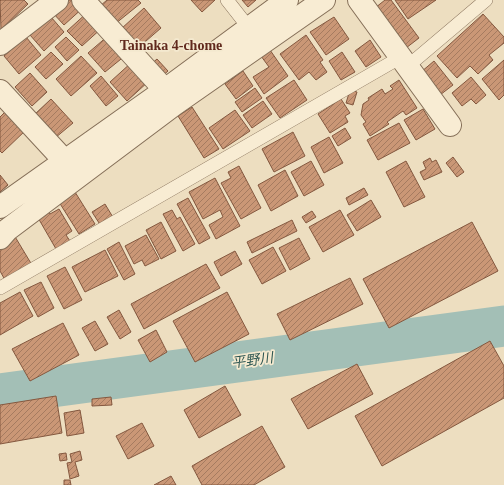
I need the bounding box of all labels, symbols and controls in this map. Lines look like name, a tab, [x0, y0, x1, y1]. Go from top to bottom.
district label: Tainaka 4-chome	[120, 38, 222, 53]
water label: 平野川	[230, 350, 276, 371]

